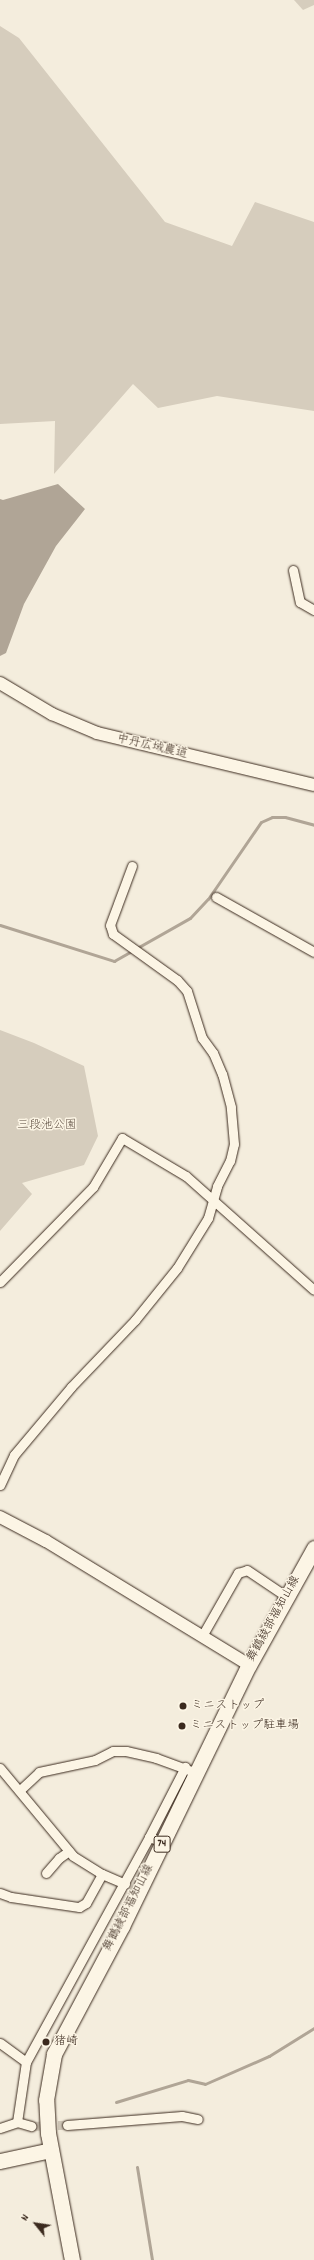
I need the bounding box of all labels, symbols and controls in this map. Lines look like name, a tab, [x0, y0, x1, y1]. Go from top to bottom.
street label: 中丹広域農道	[115, 732, 189, 762]
park label: 三段池公園	[17, 1119, 77, 1133]
street label: 舞鶴綾部福知山線	[244, 1574, 304, 1664]
place label: ミニストップ	[191, 1699, 263, 1713]
marker: ミニストップ	[178, 1701, 188, 1711]
place label: ミニストップ駐車場	[190, 1719, 298, 1733]
marker: ミニストップ駐車場	[177, 1721, 187, 1731]
road number: 74	[153, 1835, 171, 1853]
street label: 舞鶴綾部福知山線	[101, 1862, 157, 1954]
place label: 猪崎	[54, 2035, 78, 2049]
marker: 猪崎	[41, 2037, 51, 2047]
north arrow	[16, 2204, 56, 2244]
text: N	[17, 2212, 34, 2224]

